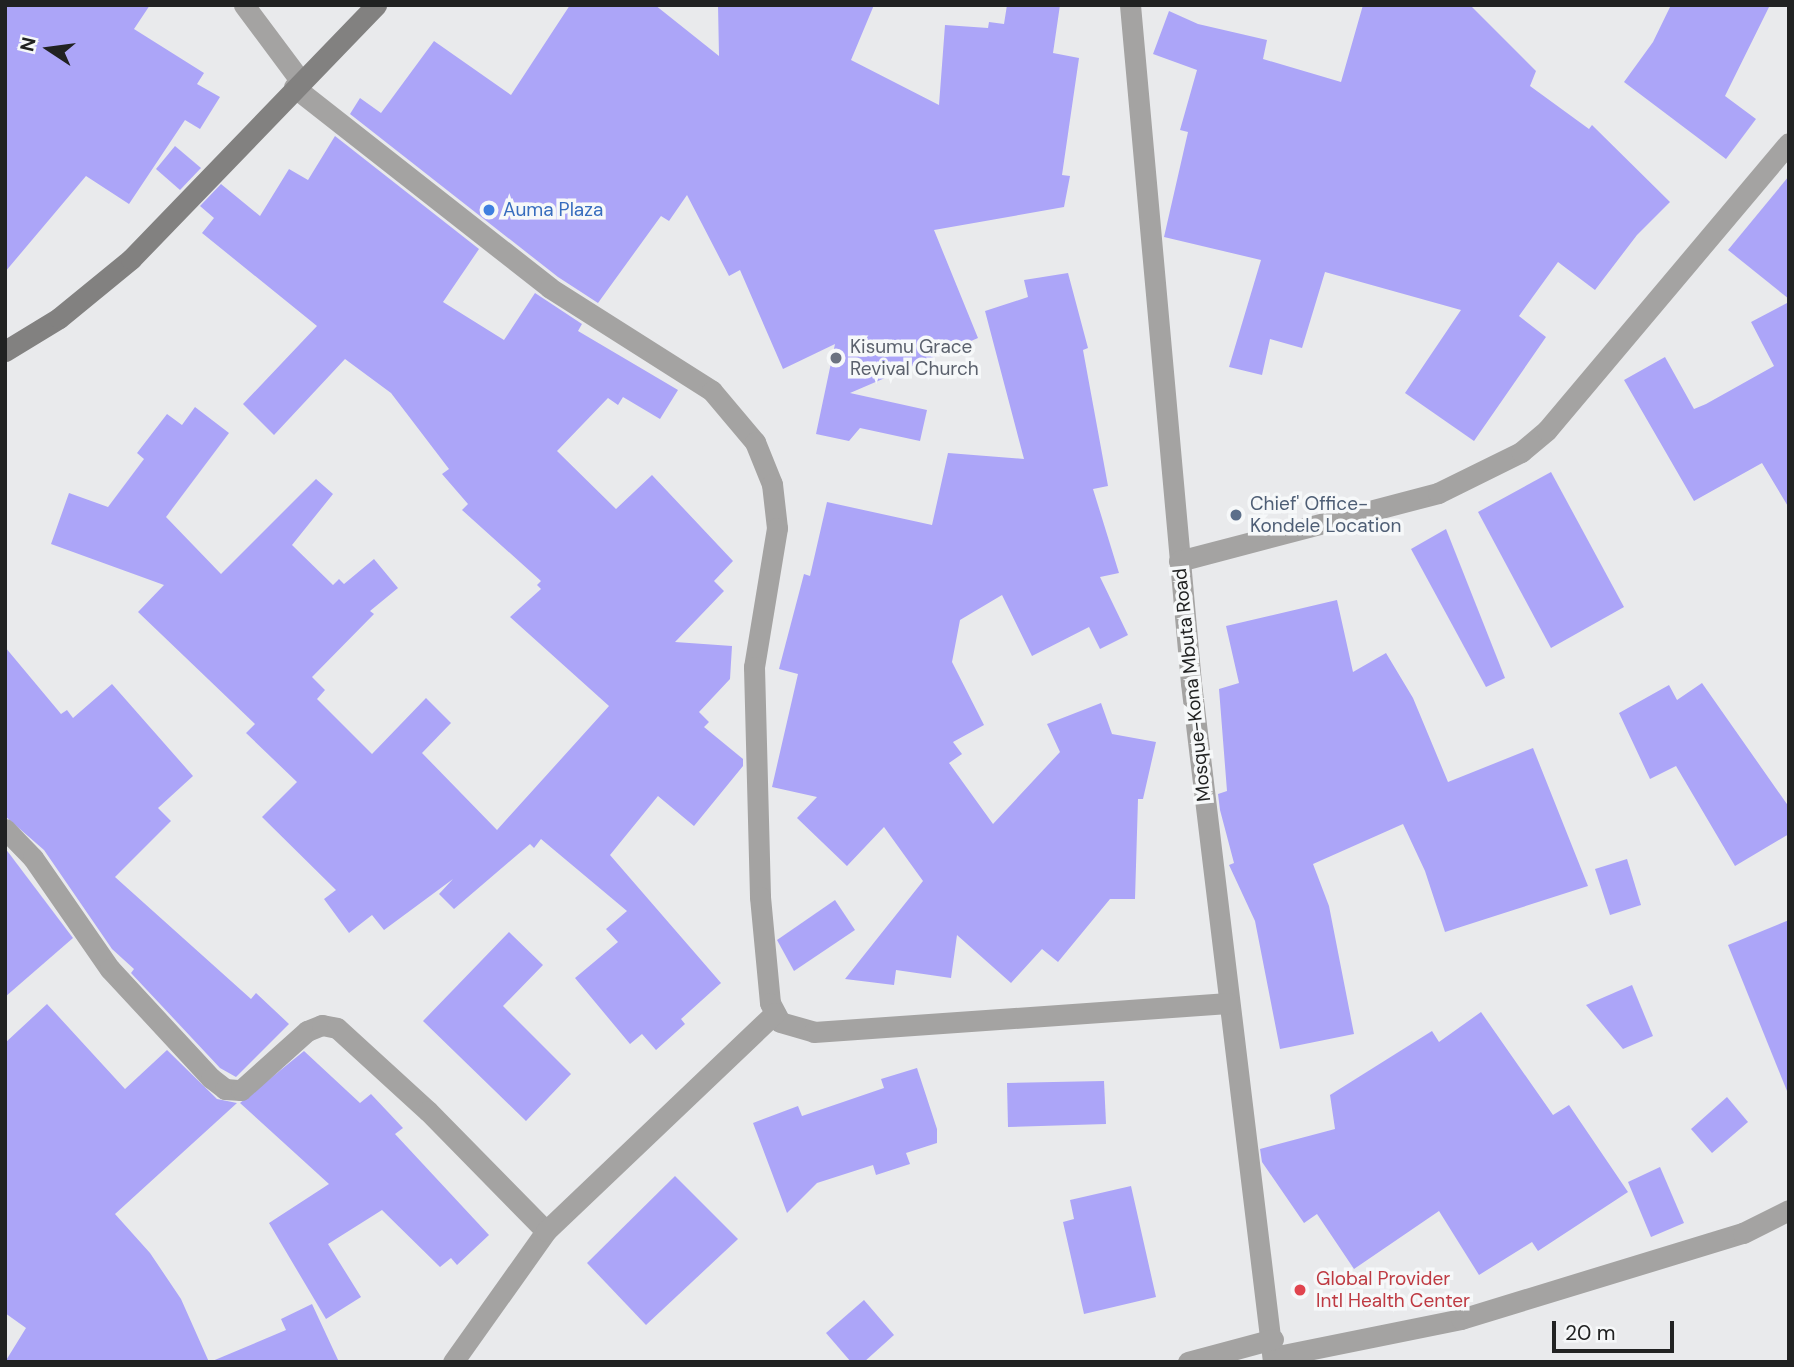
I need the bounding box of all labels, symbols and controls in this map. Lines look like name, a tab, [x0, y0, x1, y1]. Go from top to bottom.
north arrow	[14, 14, 84, 84]
text: N	[14, 35, 42, 54]
place label: Auma Plaza	[503, 199, 603, 221]
marker: Auma Plaza	[481, 202, 497, 218]
place label: Kisumu Grace Revival Church	[850, 336, 979, 380]
marker: Kisumu Grace Revival Church	[828, 350, 844, 366]
place label: Chief' Office- Kondele Location	[1250, 493, 1401, 537]
marker: Chief' Office- Kondele Location	[1228, 507, 1244, 523]
street label: Mosque-Kona Mbuta Road	[1168, 567, 1216, 803]
place label: Global Provider Intl Health Center	[1316, 1268, 1470, 1312]
marker: Global Provider Intl Health Center	[1290, 1280, 1310, 1300]
scale bar	[1556, 1308, 1678, 1352]
text: 20 m	[1565, 1319, 1616, 1347]

